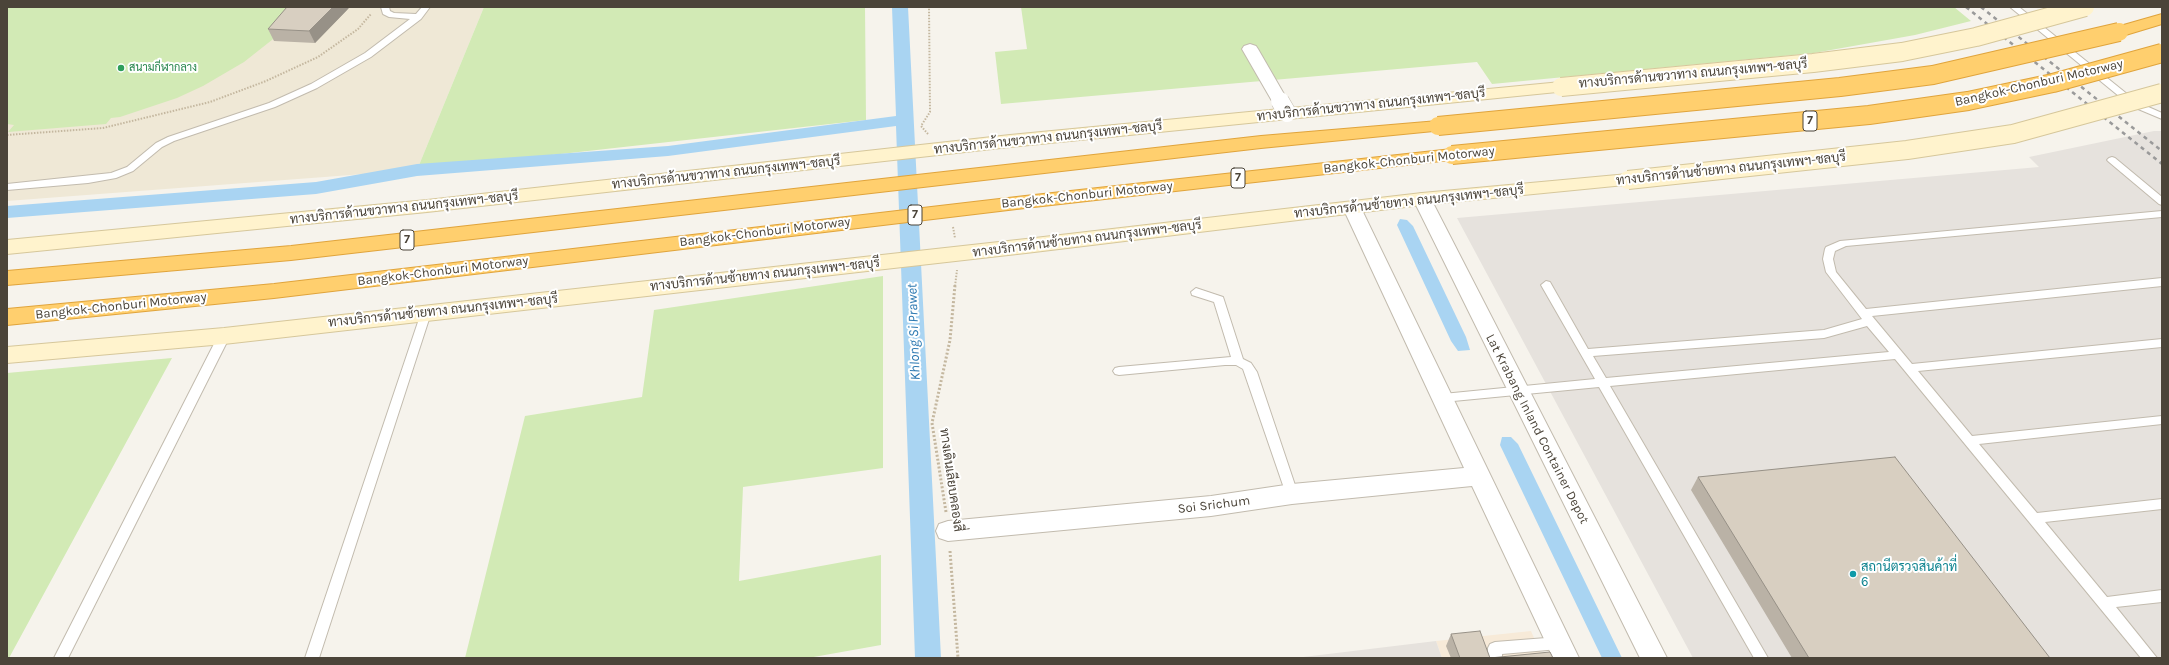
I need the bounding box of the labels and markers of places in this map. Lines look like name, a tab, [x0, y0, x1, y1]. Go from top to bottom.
place label: สนามกีฬากลาง	[129, 61, 197, 75]
marker: สนามกีฬากลาง	[116, 63, 126, 73]
place label: สถานีตรวจสินค้าที่ 6	[1861, 559, 1957, 590]
marker: สถานีตรวจสินค้าที่ 6	[1848, 569, 1858, 579]

